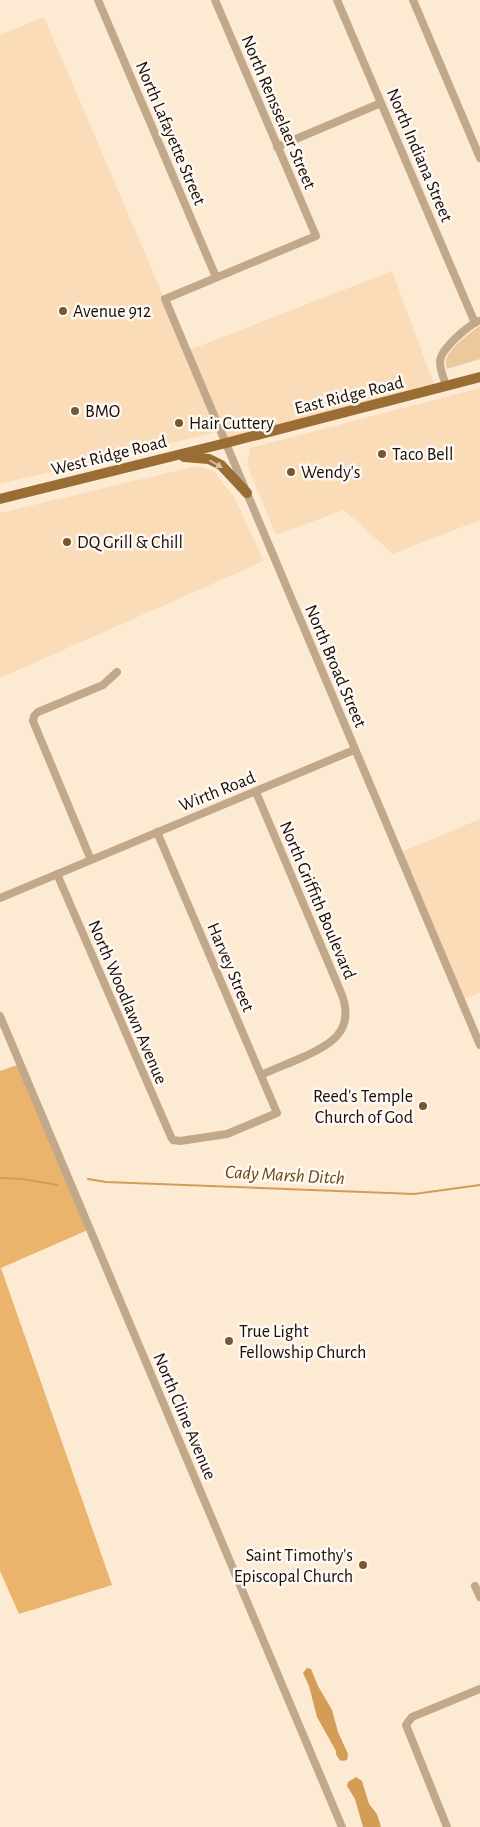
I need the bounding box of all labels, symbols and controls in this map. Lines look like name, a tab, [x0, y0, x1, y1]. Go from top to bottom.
street label: North Rensselaer Street	[238, 33, 319, 192]
street label: North Lafayette Street	[132, 59, 209, 208]
street label: North Indiana Street	[383, 86, 455, 225]
place label: Avenue 912	[73, 303, 151, 321]
marker: Avenue 912	[57, 305, 69, 317]
street label: East Ridge Road	[293, 374, 406, 418]
place label: BMO	[85, 403, 120, 421]
marker: BMO	[69, 405, 81, 417]
place label: Hair Cuttery	[189, 415, 274, 433]
marker: Hair Cuttery	[173, 417, 185, 429]
street label: West Ridge Road	[50, 433, 169, 479]
place label: Taco Bell	[392, 446, 453, 464]
marker: Taco Bell	[376, 448, 388, 460]
one-way arrow	[209, 460, 224, 468]
place label: Wendy's	[301, 464, 361, 482]
marker: Wendy's	[285, 466, 297, 478]
place label: DQ Grill & Chill	[77, 534, 183, 552]
marker: DQ Grill & Chill	[61, 536, 73, 548]
street label: North Broad Street	[301, 602, 369, 731]
street label: Wirth Road	[177, 769, 258, 815]
street label: North Griffith Boulevard	[276, 819, 358, 982]
street label: North Woodlawn Avenue	[84, 918, 170, 1087]
street label: Harvey Street	[203, 920, 257, 1015]
place label: Reed's Temple Church of God	[313, 1088, 413, 1127]
marker: Reed's Temple Church of God	[417, 1100, 429, 1112]
water label: Cady Marsh Ditch	[225, 1163, 345, 1188]
place label: True Light Fellowship Church	[239, 1323, 366, 1362]
marker: True Light Fellowship Church	[223, 1335, 235, 1347]
street label: North Cline Avenue	[149, 1350, 219, 1482]
place label: Saint Timothy's Episcopal Church	[234, 1547, 353, 1586]
marker: Saint Timothy's Episcopal Church	[357, 1559, 369, 1571]

